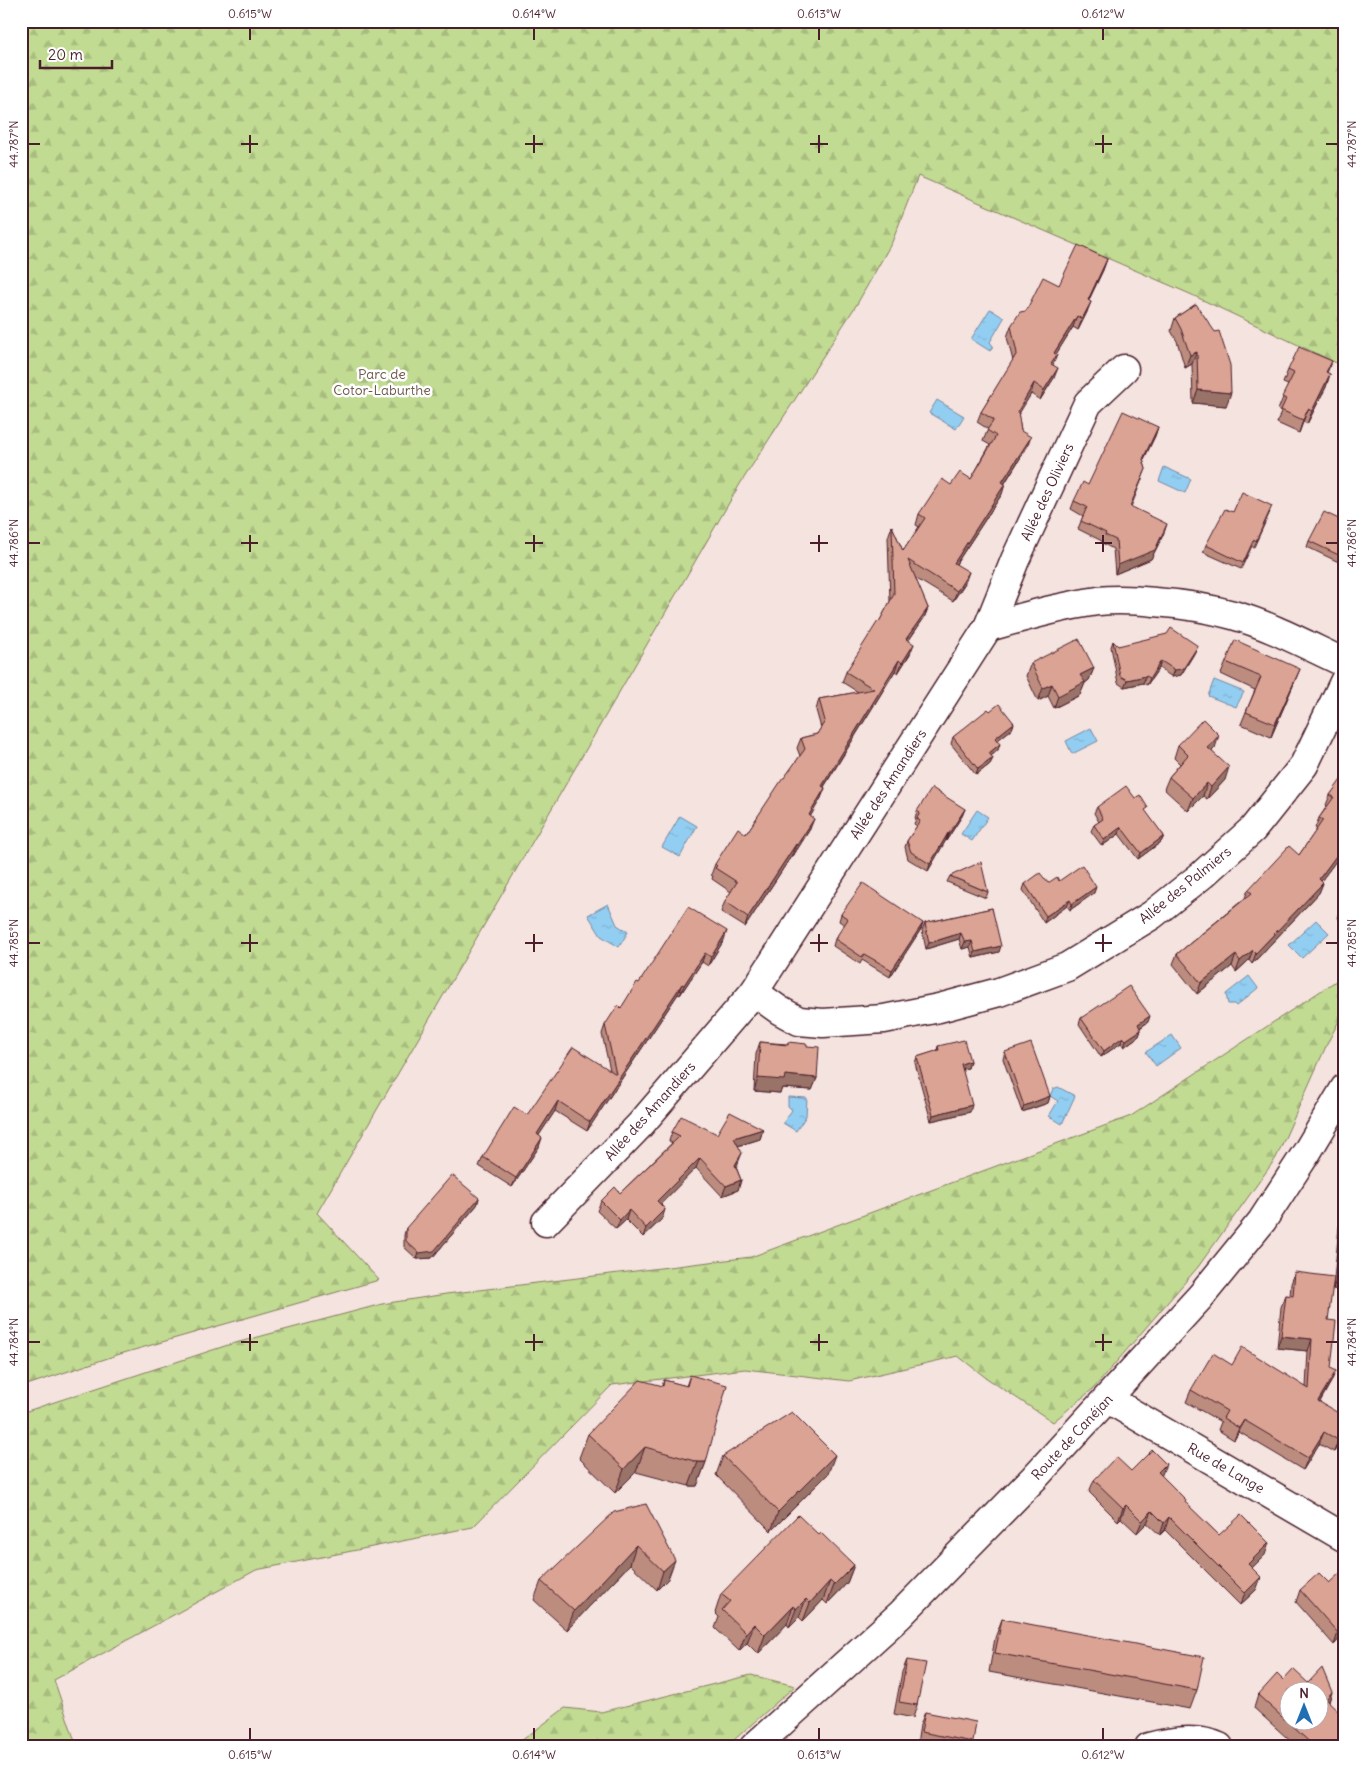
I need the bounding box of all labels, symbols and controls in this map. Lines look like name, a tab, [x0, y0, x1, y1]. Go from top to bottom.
text: 0.615°W	[228, 6, 272, 21]
text: 0.614°W	[512, 6, 556, 21]
text: 0.613°W	[797, 6, 841, 21]
text: 0.612°W	[1081, 6, 1125, 21]
scale bar	[40, 38, 112, 70]
text: 20 m	[48, 45, 83, 64]
text: 44.787°N	[6, 120, 21, 168]
text: 44.787°N	[1344, 120, 1359, 168]
park label: Parc de Cotor-Laburthe	[333, 365, 431, 399]
street label: Allée des Oliviers	[1016, 440, 1078, 544]
text: 44.786°N	[6, 519, 21, 567]
text: 44.786°N	[1344, 519, 1359, 567]
street label: Allée des Amandiers	[846, 726, 930, 842]
street label: Allée des Palmiers	[1135, 842, 1235, 928]
text: 44.785°N	[6, 919, 21, 967]
text: 44.785°N	[1344, 919, 1359, 967]
street label: Allée des Amandiers	[601, 1058, 699, 1164]
text: 44.784°N	[6, 1318, 21, 1366]
text: 44.784°N	[1344, 1318, 1359, 1366]
street label: Route de Canéjan	[1027, 1390, 1117, 1484]
street label: Rue de Lange	[1184, 1439, 1268, 1497]
north arrow	[1278, 1680, 1328, 1730]
text: N	[1299, 1684, 1309, 1702]
text: 0.615°W	[228, 1747, 272, 1762]
text: 0.614°W	[512, 1747, 556, 1762]
text: 0.613°W	[797, 1747, 841, 1762]
text: 0.612°W	[1081, 1747, 1125, 1762]

